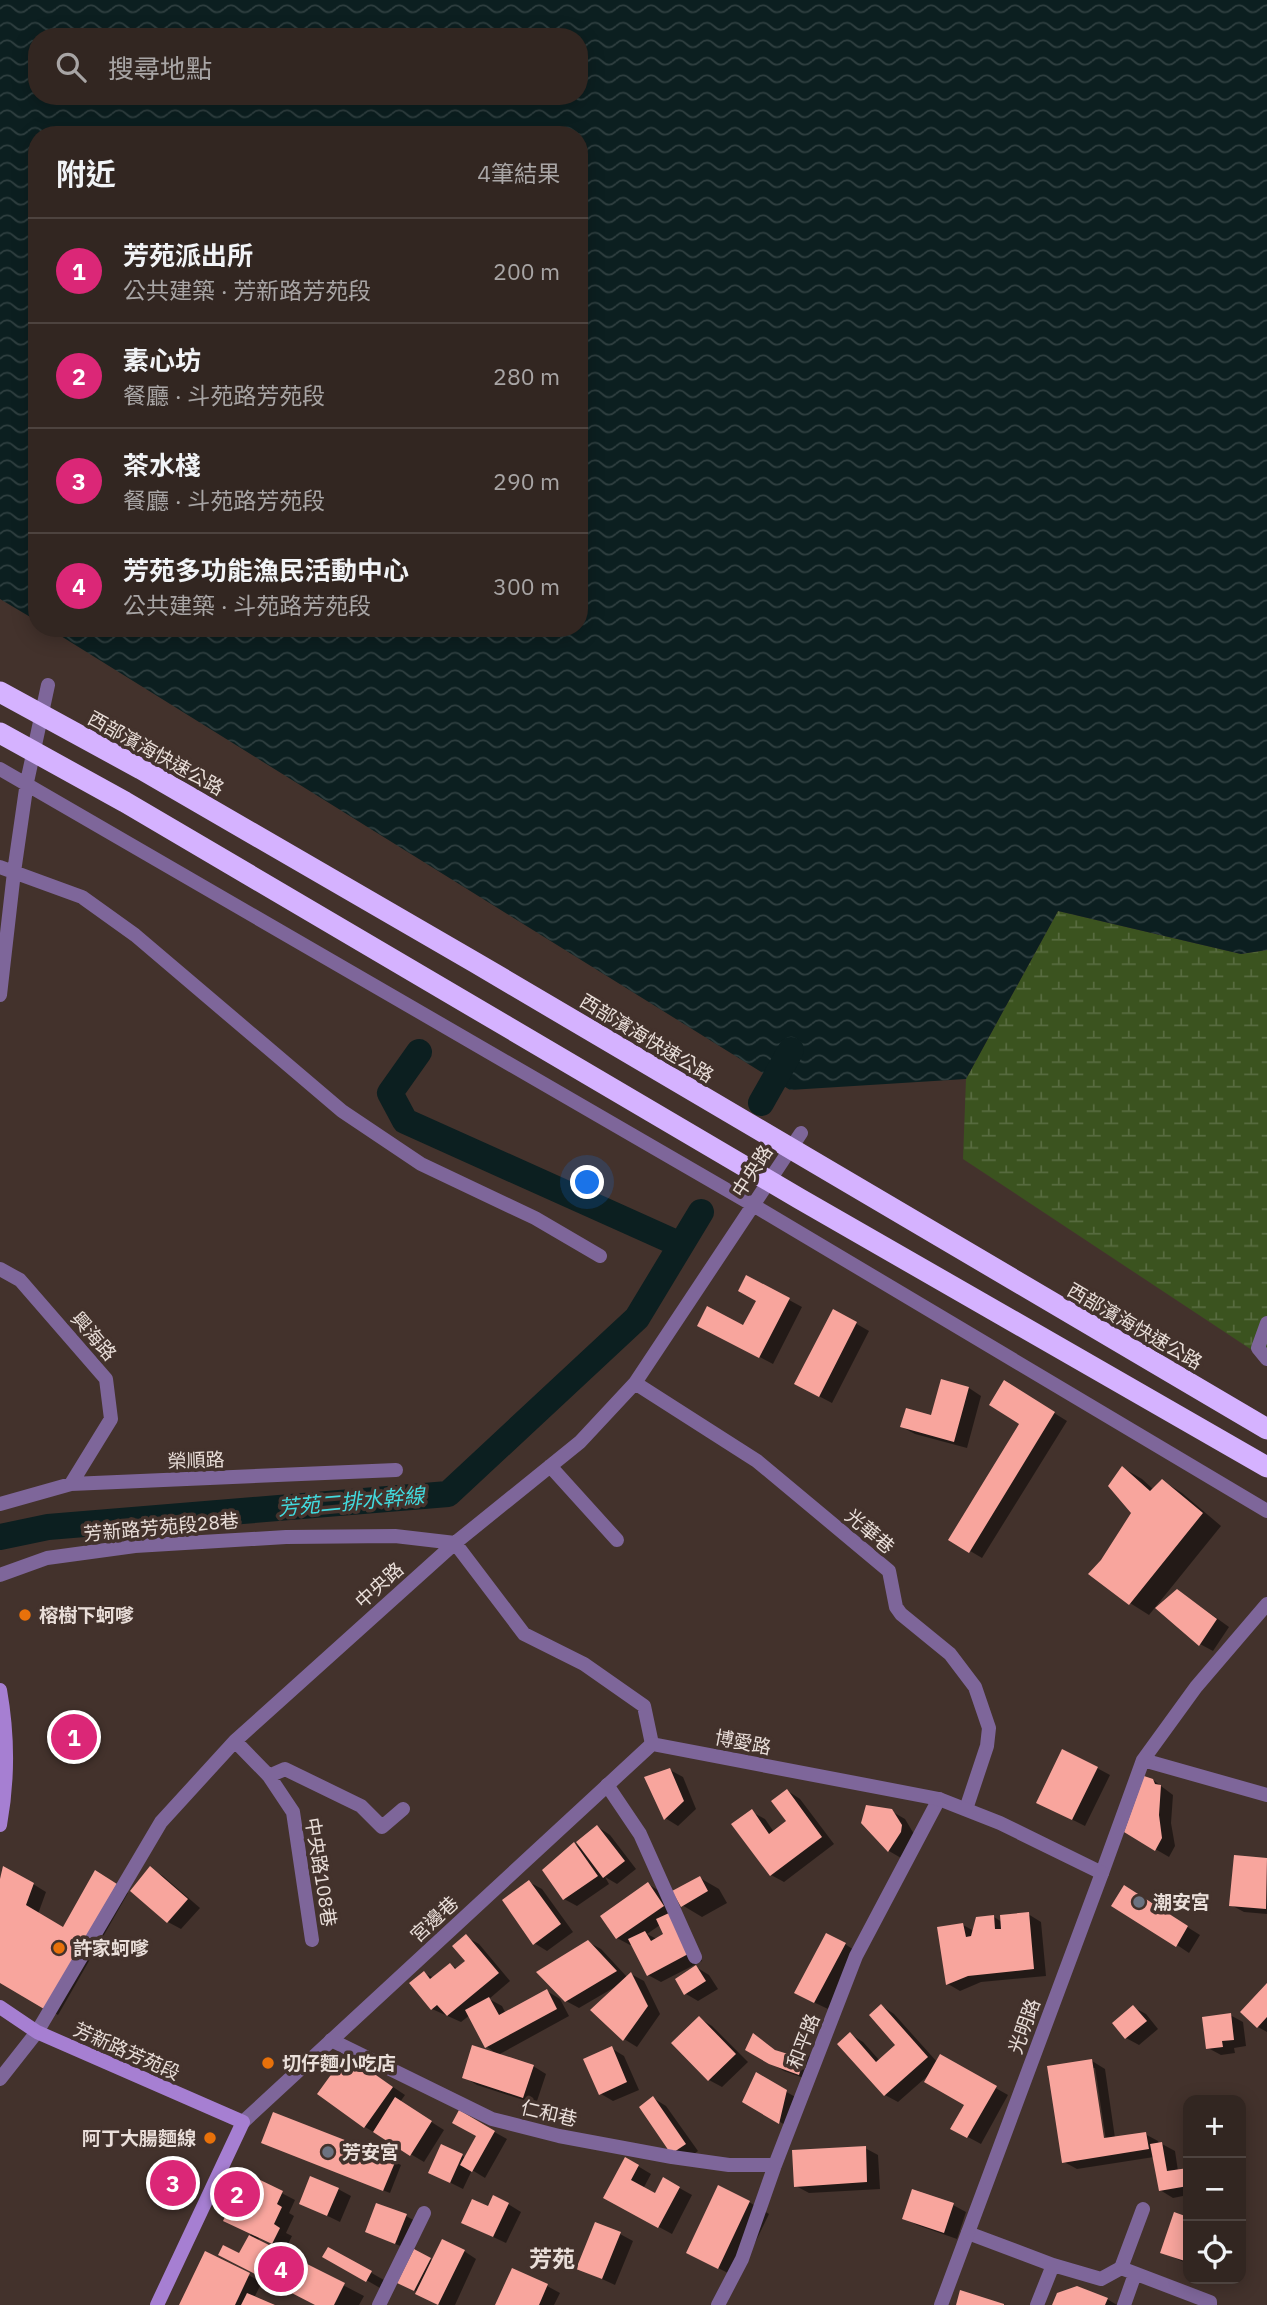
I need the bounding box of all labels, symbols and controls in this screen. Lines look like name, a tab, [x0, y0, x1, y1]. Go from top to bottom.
search box	[28, 28, 588, 105]
icon: search	[52, 48, 90, 86]
text: 搜尋地點	[108, 51, 212, 85]
text: 附近	[56, 154, 116, 193]
text: 4筆結果	[477, 158, 560, 188]
text: 芳苑派出所	[123, 238, 253, 272]
text: 1	[72, 256, 86, 286]
text: 200 m	[493, 256, 560, 286]
text: 公共建築 · 芳新路芳苑段	[123, 275, 371, 305]
text: 素心坊	[123, 343, 201, 377]
text: 2	[72, 361, 86, 391]
text: 280 m	[493, 361, 560, 391]
text: 餐廳 · 斗苑路芳苑段	[123, 380, 325, 410]
text: 茶水棧	[123, 448, 201, 482]
text: 3	[72, 466, 86, 496]
text: 290 m	[493, 466, 560, 496]
text: 餐廳 · 斗苑路芳苑段	[123, 485, 325, 515]
text: 芳苑多功能漁民活動中心	[123, 553, 409, 587]
text: 4	[72, 571, 86, 601]
text: 300 m	[493, 571, 560, 601]
text: 公共建築 · 斗苑路芳苑段	[123, 590, 371, 620]
street label: 西部濱海快速公路	[84, 706, 228, 800]
street label: 西部濱海快速公路	[576, 989, 718, 1087]
street label: 中央路	[726, 1141, 778, 1201]
your location	[570, 1165, 604, 1199]
street label: 西部濱海快速公路	[1063, 1278, 1207, 1374]
street label: 興海路	[66, 1307, 122, 1365]
street label: 榮順路	[167, 1447, 225, 1473]
water label: 芳苑二排水幹線	[276, 1480, 427, 1521]
street label: 光華巷	[840, 1503, 900, 1559]
street label: 芳新路芳苑段28巷	[82, 1508, 240, 1546]
street label: 中央路	[350, 1557, 408, 1613]
place label: 榕樹下蚵嗲	[39, 1603, 134, 1627]
marker: 榕樹下蚵嗲	[17, 1607, 33, 1623]
pin: 1	[51, 1711, 97, 1763]
street label: 博愛路	[713, 1725, 773, 1759]
street label: 中央路108巷	[301, 1816, 341, 1928]
place label: 潮安宮	[1153, 1890, 1210, 1914]
street label: 宮邊巷	[405, 1891, 463, 1947]
marker: 潮安宮	[1131, 1894, 1147, 1910]
place label: 許家蚵嗲	[73, 1936, 149, 1960]
marker: 許家蚵嗲	[51, 1940, 67, 1956]
street label: 光明路	[1003, 1995, 1045, 2057]
street label: 和平路	[782, 2010, 824, 2072]
street label: 芳新路芳苑段	[70, 2017, 184, 2085]
place label: 切仔麵小吃店	[282, 2051, 396, 2075]
marker: 切仔麵小吃店	[260, 2055, 276, 2071]
street label: 仁和巷	[519, 2095, 579, 2131]
map controls	[1183, 2095, 1246, 2284]
button: +	[1183, 2095, 1246, 2158]
place label: 阿丁大腸麵線	[82, 2126, 196, 2150]
marker: 阿丁大腸麵線	[202, 2130, 218, 2146]
place label: 芳安宮	[342, 2140, 399, 2164]
marker: 芳安宮	[320, 2144, 336, 2160]
pin: 3	[150, 2157, 196, 2209]
button: −	[1183, 2158, 1246, 2221]
pin: 2	[214, 2168, 260, 2220]
button: locate	[1183, 2221, 1246, 2284]
pin: 4	[258, 2243, 304, 2295]
district label: 芳苑	[529, 2243, 575, 2273]

